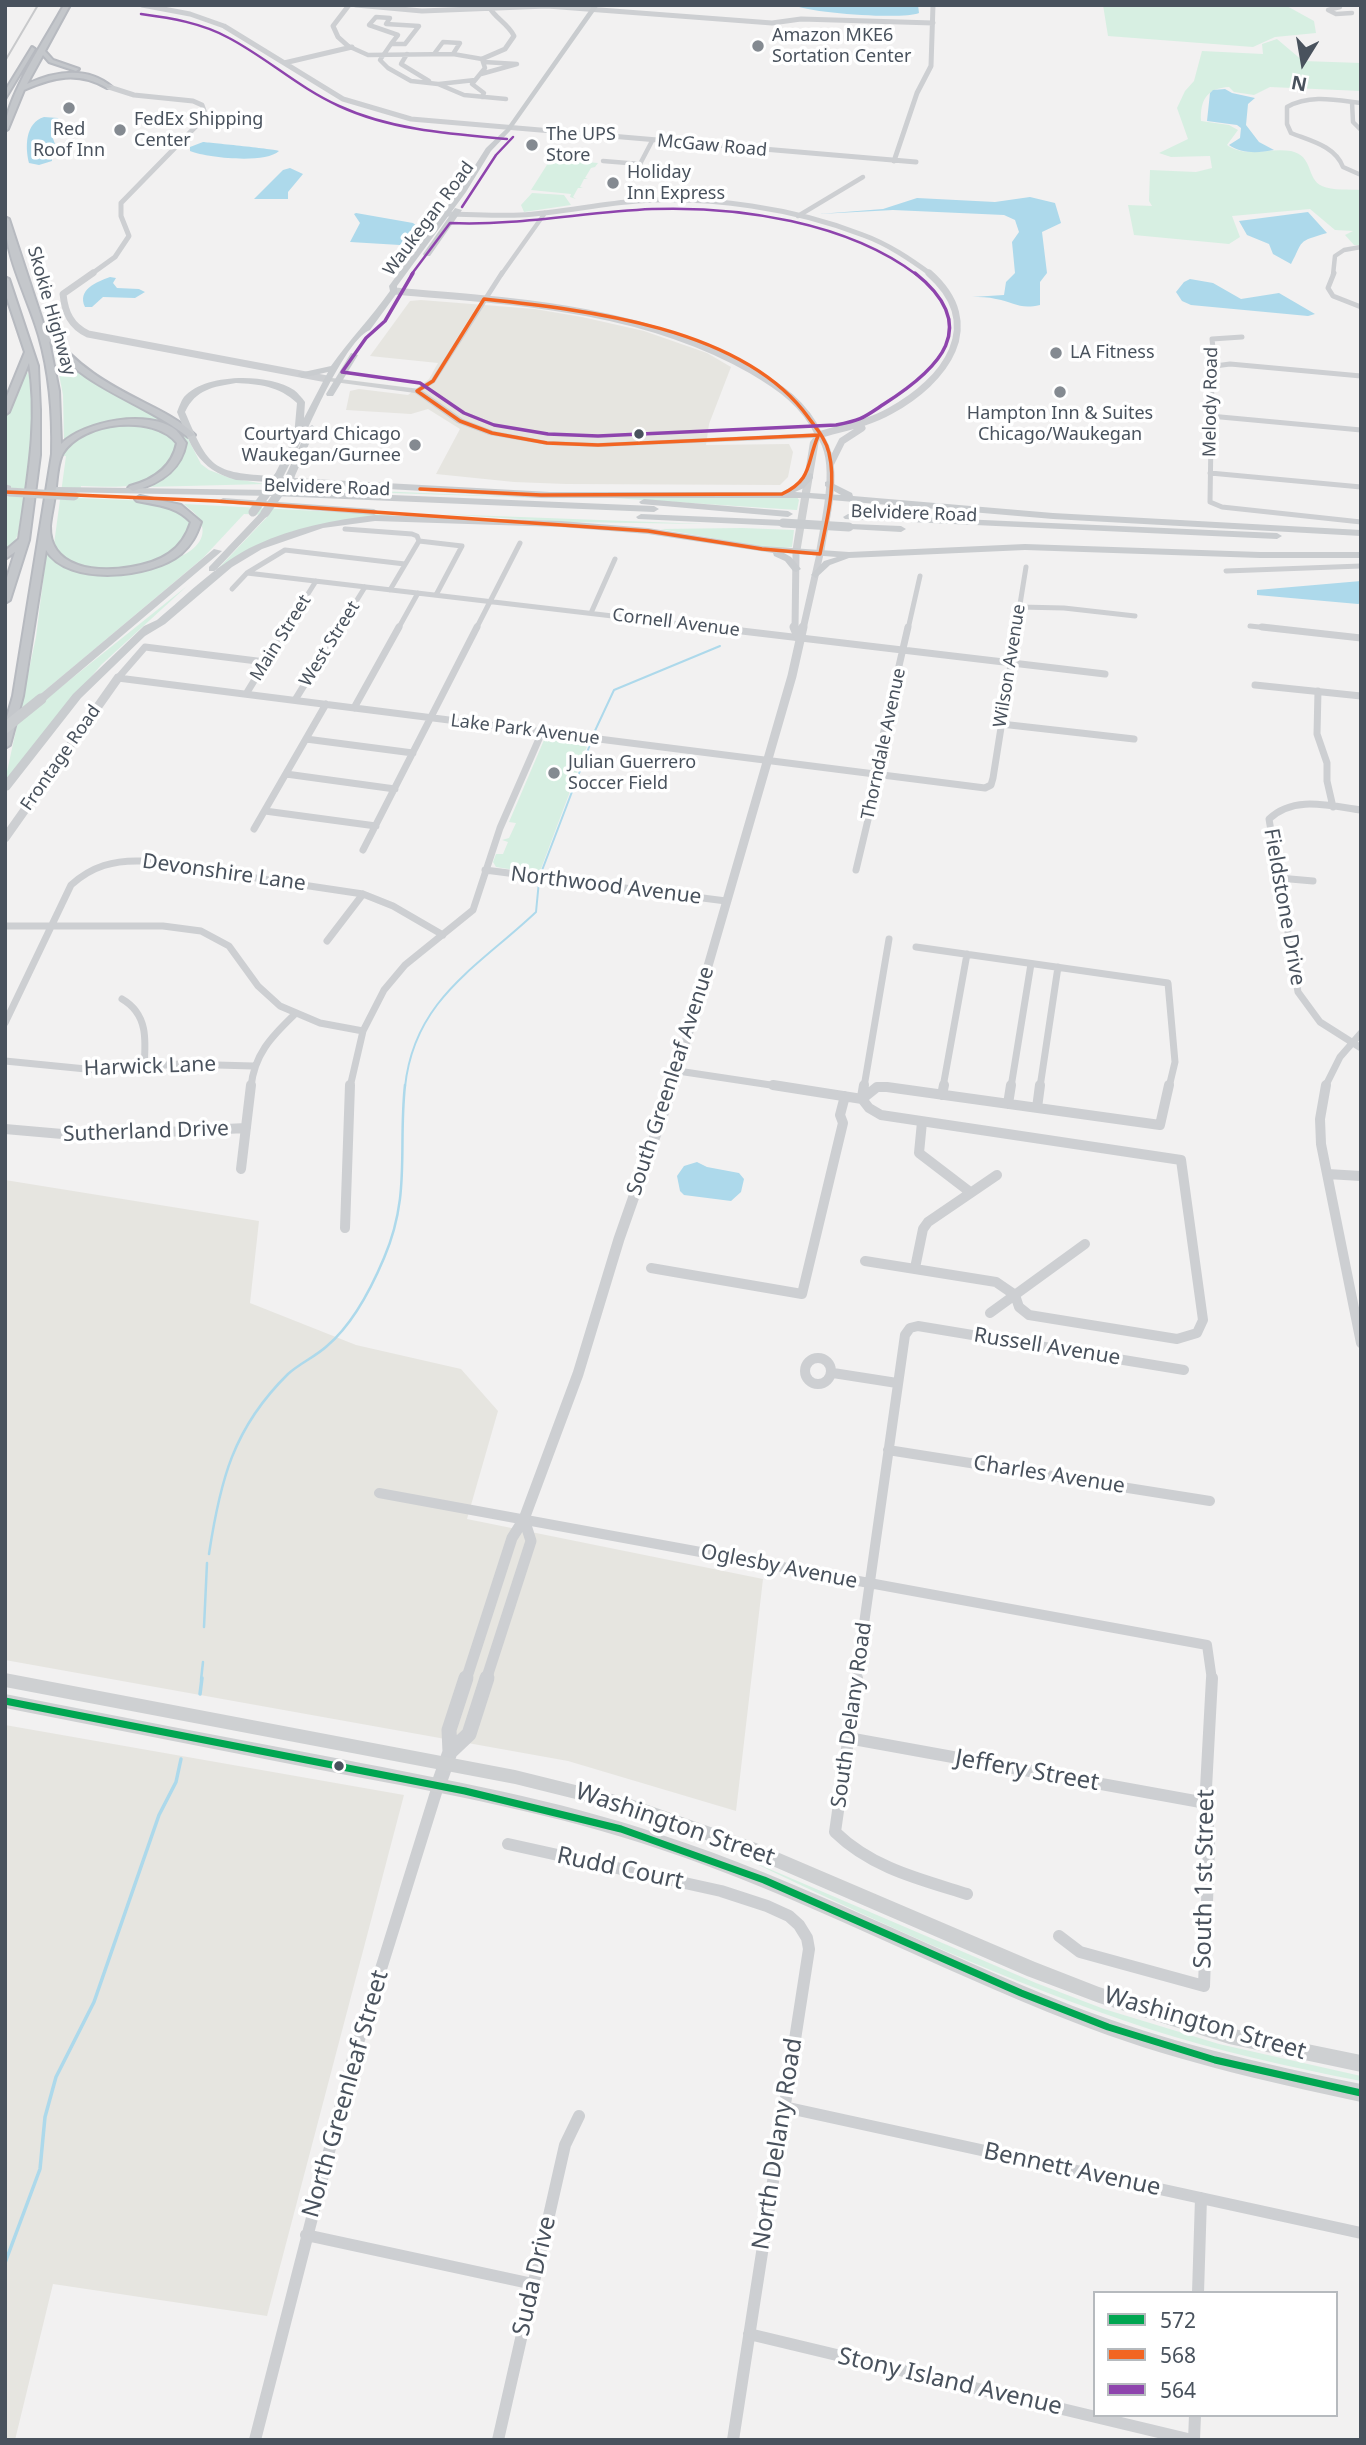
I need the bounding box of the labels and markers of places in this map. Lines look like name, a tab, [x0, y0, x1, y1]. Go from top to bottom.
place label: Amazon MKE6 Sortation Center	[772, 25, 911, 68]
marker: Amazon MKE6 Sortation Center	[750, 38, 766, 54]
marker: Red Roof Inn	[61, 100, 77, 116]
place label: FedEx Shipping Center	[134, 109, 263, 152]
place label: Red Roof Inn	[33, 119, 105, 162]
marker: FedEx Shipping Center	[112, 122, 128, 138]
place label: The UPS Store	[546, 124, 616, 166]
marker: The UPS Store	[524, 137, 540, 153]
place label: Holiday Inn Express	[627, 162, 725, 204]
marker: Holiday Inn Express	[605, 175, 621, 191]
place label: LA Fitness	[1070, 342, 1155, 364]
marker: LA Fitness	[1048, 345, 1064, 361]
marker: Hampton Inn & Suites Chicago/Waukegan	[1052, 384, 1068, 400]
place label: Hampton Inn & Suites Chicago/Waukegan	[967, 403, 1153, 446]
place label: Courtyard Chicago Waukegan/Gurnee	[242, 424, 401, 466]
unlabelled marker	[632, 427, 646, 441]
marker: Courtyard Chicago Waukegan/Gurnee	[407, 437, 423, 453]
place label: Julian Guerrero Soccer Field	[568, 752, 696, 794]
marker: Julian Guerrero Soccer Field	[546, 765, 562, 781]
unlabelled marker	[332, 1759, 346, 1773]

